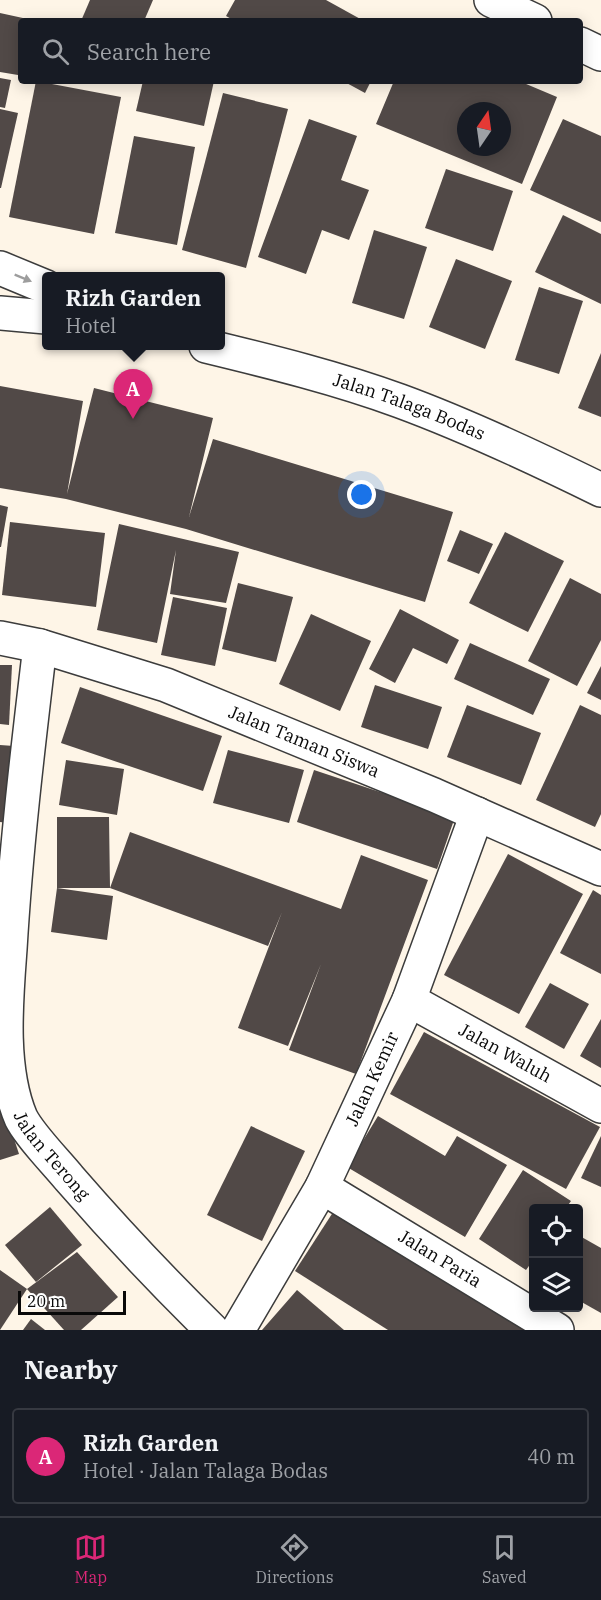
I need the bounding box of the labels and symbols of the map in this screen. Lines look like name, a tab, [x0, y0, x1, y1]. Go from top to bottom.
north arrow	[457, 102, 511, 156]
one-way arrow	[14, 274, 32, 283]
street label: Jalan Talaga Bodas	[330, 368, 489, 445]
pin: A	[114, 370, 152, 419]
your location	[347, 480, 376, 509]
street label: Jalan Taman Siswa	[225, 700, 383, 783]
street label: Jalan Waluh	[455, 1018, 556, 1088]
street label: Jalan Kemir	[340, 1028, 404, 1130]
street label: Jalan Terong	[9, 1108, 95, 1205]
street label: Jalan Paria	[394, 1224, 486, 1292]
scale bar	[18, 1288, 126, 1316]

